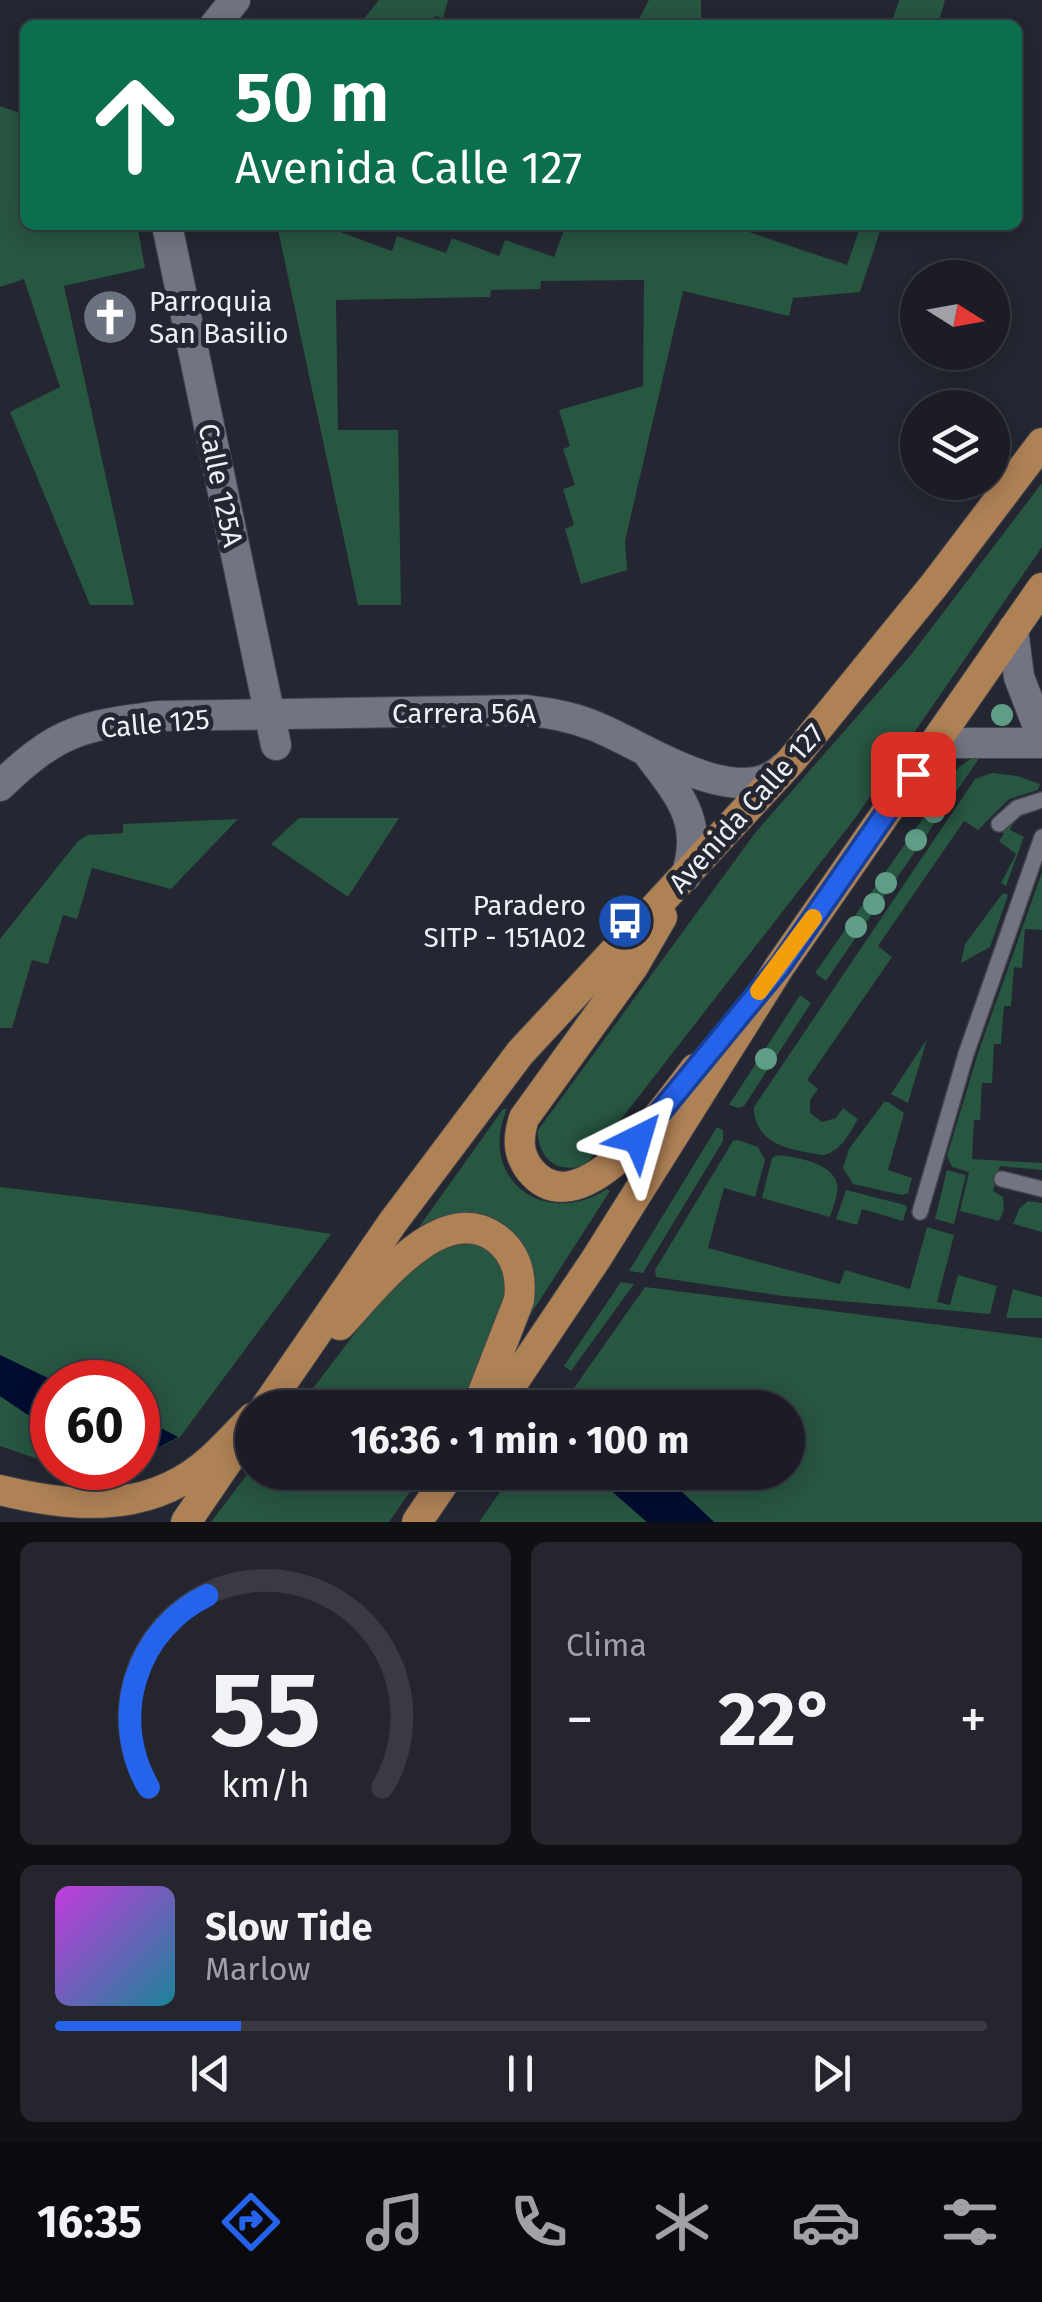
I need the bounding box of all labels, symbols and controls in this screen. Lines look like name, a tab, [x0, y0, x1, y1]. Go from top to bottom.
text: 50 m	[235, 56, 389, 140]
icon: ahead	[70, 60, 200, 190]
text: Avenida Calle 127	[235, 141, 582, 195]
north arrow	[900, 260, 1010, 370]
map controls	[900, 260, 1010, 500]
place label: Parroquia San Basilio	[149, 285, 289, 350]
church icon: Parroquia San Basilio	[80, 287, 140, 347]
button: layers	[900, 390, 1010, 500]
street label: Calle 125A	[191, 420, 250, 550]
street label: Carrera 56A	[392, 697, 536, 730]
street label: Calle 125	[99, 702, 211, 745]
street label: Avenida Calle 127	[662, 717, 831, 900]
pin	[871, 732, 956, 817]
icon: arrive	[886, 747, 941, 802]
place label: Paradero SITP - 151A02	[424, 889, 586, 954]
bus stop icon: Paradero SITP - 151A02	[595, 891, 655, 951]
position arrow	[586, 1087, 690, 1191]
speed limit sign: 60	[30, 1360, 160, 1490]
text: 16:36 · 1 min · 100 m	[351, 1417, 689, 1463]
text: Clima	[566, 1626, 647, 1664]
text: 55	[210, 1648, 321, 1773]
text: 22°	[718, 1675, 835, 1765]
text: −	[566, 1687, 594, 1753]
text: +	[960, 1687, 987, 1753]
text: km/h	[221, 1764, 310, 1806]
text: Slow Tide	[205, 1904, 373, 1950]
text: Marlow	[205, 1950, 311, 1988]
icon: previous	[183, 2046, 238, 2101]
icon: pause	[493, 2046, 548, 2101]
icon: next	[804, 2046, 859, 2101]
icon: directions	[216, 2187, 286, 2257]
icon: music	[360, 2187, 430, 2257]
icon: phone	[504, 2187, 574, 2257]
icon: climate	[647, 2187, 717, 2257]
icon: car	[791, 2187, 861, 2257]
icon: filters	[935, 2187, 1005, 2257]
text: 16:35	[37, 2195, 142, 2249]

